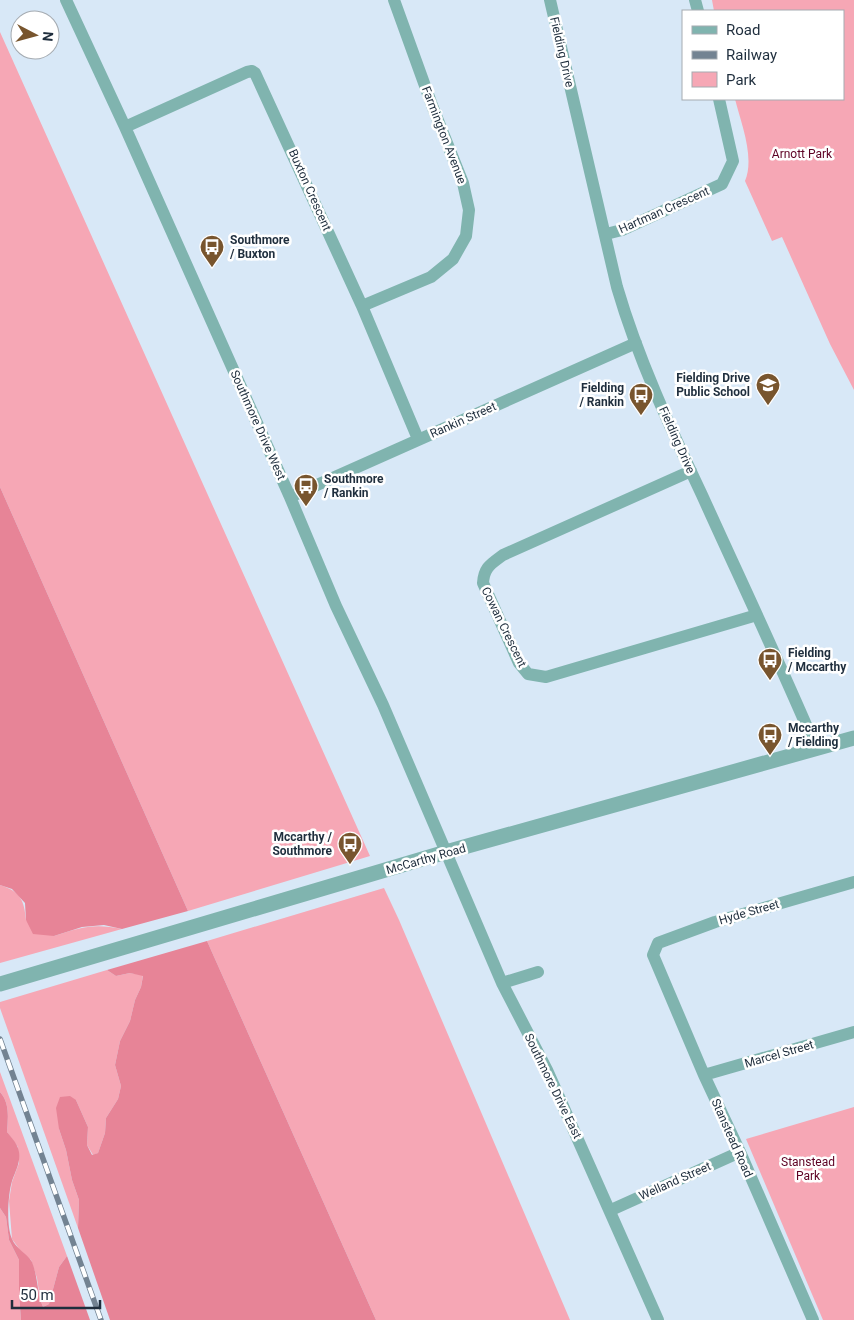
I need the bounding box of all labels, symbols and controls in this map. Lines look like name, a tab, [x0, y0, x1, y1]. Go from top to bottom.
north arrow	[10, 10, 60, 60]
legend	[682, 10, 844, 100]
street label: Fielding Drive	[547, 15, 577, 89]
text: Road	[726, 21, 760, 39]
text: N	[39, 31, 56, 42]
text: Railway	[726, 46, 777, 64]
text: Park	[726, 71, 757, 89]
street label: Farmington Avenue	[419, 84, 469, 186]
street label: Buxton Crescent	[286, 147, 334, 233]
park label: Arnott Park	[772, 147, 833, 161]
street label: Hartman Crescent	[617, 184, 711, 236]
place label: Southmore / Buxton	[229, 233, 290, 261]
bus stop icon: Southmore / Buxton	[199, 234, 225, 268]
street label: Southmore Drive West	[227, 368, 289, 482]
place label: Fielding Drive Public School	[676, 371, 751, 399]
school or university icon: Fielding Drive Public School	[755, 372, 781, 406]
place label: Fielding / Rankin	[578, 381, 624, 409]
bus stop icon: Fielding / Rankin	[628, 382, 654, 416]
street label: Rankin Street	[428, 399, 498, 441]
street label: Fielding Drive	[656, 404, 698, 476]
place label: Southmore / Rankin	[323, 472, 384, 500]
bus stop icon: Southmore / Rankin	[293, 473, 319, 507]
street label: Cowan Crescent	[479, 585, 529, 669]
place label: Fielding / Mccarthy	[787, 646, 847, 674]
bus stop icon: Fielding / Mccarthy	[757, 647, 783, 681]
place label: Mccarthy / Fielding	[787, 721, 840, 749]
bus stop icon: Mccarthy / Fielding	[757, 722, 783, 756]
place label: Mccarthy / Southmore	[272, 830, 333, 858]
bus stop icon: Mccarthy / Southmore	[337, 831, 363, 865]
street label: McCarthy Road	[385, 841, 467, 877]
street label: Hyde Street	[717, 897, 781, 927]
street label: Southmore Drive East	[521, 1031, 585, 1141]
street label: Marcel Street	[743, 1037, 815, 1071]
street label: Stanstead Road	[708, 1097, 756, 1179]
park label: Stanstead Park	[781, 1155, 835, 1183]
street label: Welland Street	[637, 1159, 713, 1203]
scale bar	[12, 1278, 100, 1310]
text: 50 m	[20, 1286, 54, 1304]

